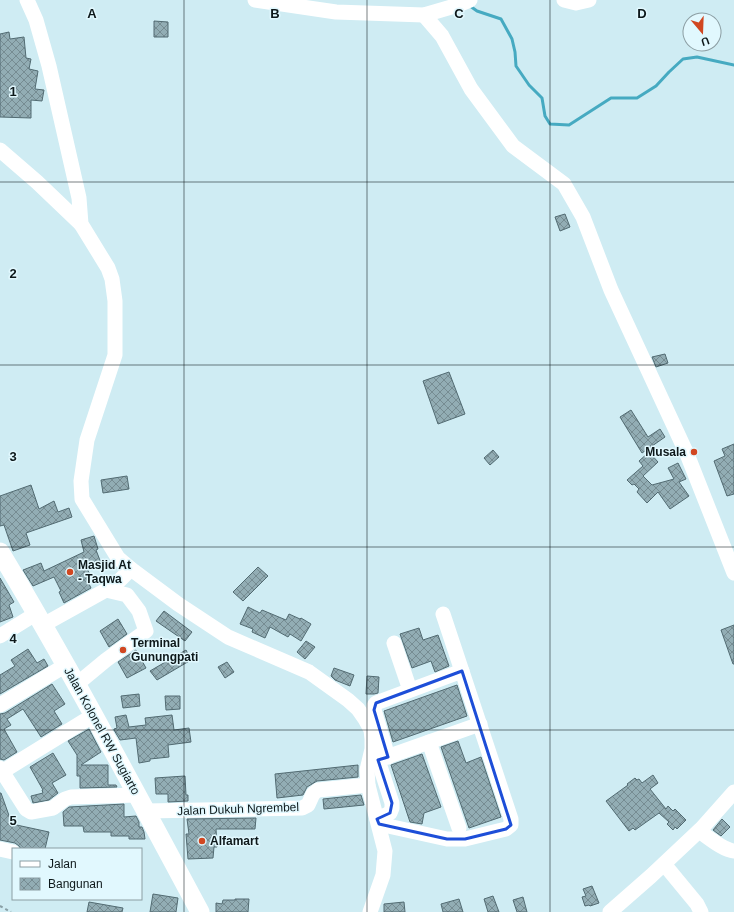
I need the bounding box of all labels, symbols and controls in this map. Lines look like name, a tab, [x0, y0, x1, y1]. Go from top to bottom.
text: A	[87, 6, 97, 21]
text: B	[270, 6, 280, 21]
text: C	[454, 6, 464, 21]
text: D	[637, 6, 647, 21]
north arrow	[682, 12, 722, 52]
text: U	[699, 34, 711, 48]
text: 1	[9, 84, 17, 99]
text: 2	[9, 266, 17, 281]
place label: Musala	[645, 445, 686, 459]
marker: Musala	[689, 447, 699, 457]
text: 3	[9, 449, 17, 464]
place label: Masjid At - Taqwa	[78, 558, 131, 586]
marker: Masjid At - Taqwa	[65, 567, 75, 577]
text: 4	[9, 631, 17, 646]
place label: Terminal Gunungpati	[131, 636, 198, 664]
marker: Terminal Gunungpati	[118, 645, 128, 655]
street label: Jalan Kolonel RW Sugiarto	[61, 665, 143, 797]
street label: Jalan Dukuh Ngrembel	[177, 800, 299, 818]
text: 5	[9, 813, 17, 828]
place label: Alfamart	[210, 834, 259, 848]
marker: Alfamart	[197, 836, 207, 846]
legend	[12, 848, 142, 900]
text: Jalan	[48, 857, 77, 871]
text: Bangunan	[48, 877, 103, 891]

